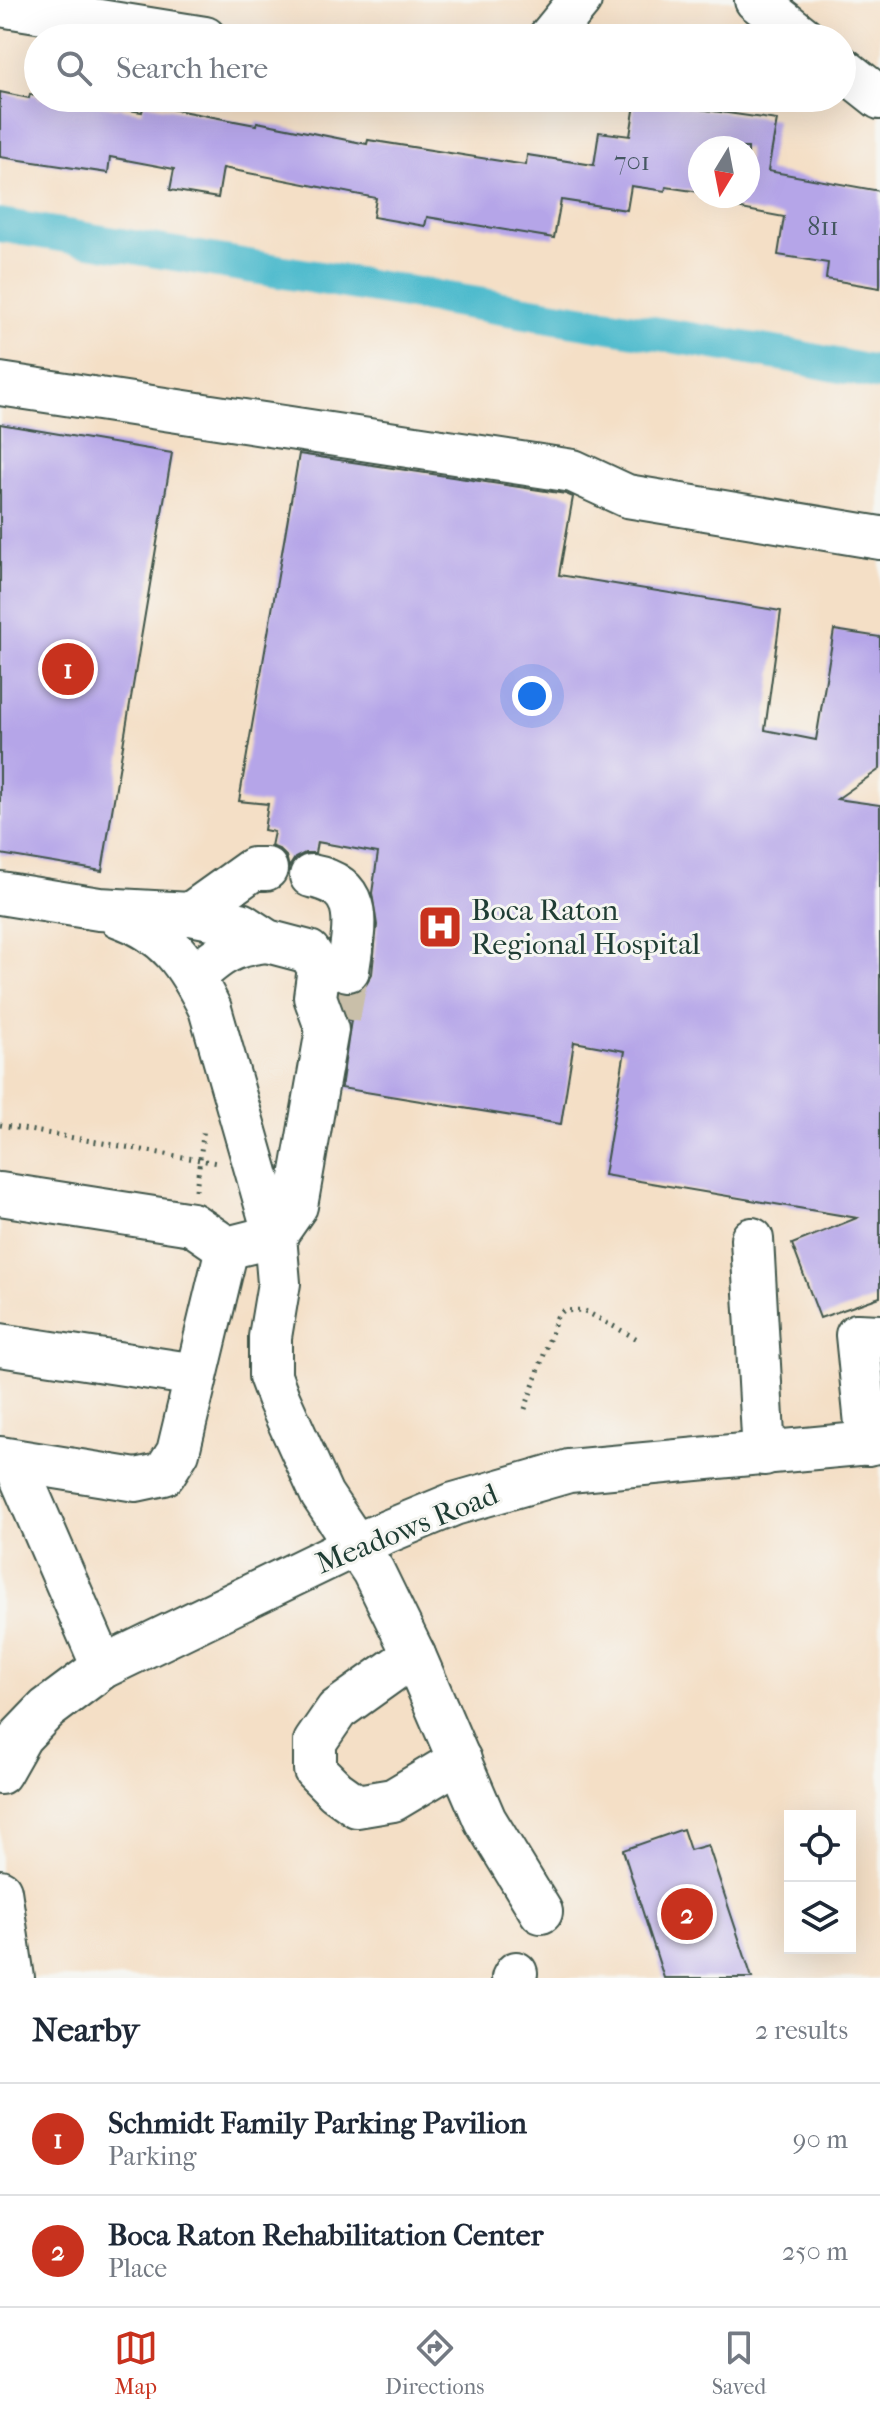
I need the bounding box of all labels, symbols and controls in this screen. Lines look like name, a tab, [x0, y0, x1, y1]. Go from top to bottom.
search box	[24, 24, 856, 112]
icon: search	[52, 46, 96, 90]
text: Search here	[116, 51, 268, 86]
north arrow	[688, 136, 760, 208]
house number: 701	[614, 146, 650, 177]
house number: 811	[807, 211, 839, 242]
pin: 1	[42, 639, 94, 699]
your location	[512, 676, 552, 716]
place label: Boca Raton Regional Hospital	[471, 893, 700, 962]
hospital icon: Boca Raton Regional Hospital	[416, 903, 464, 951]
street label: Meadows Road	[311, 1476, 504, 1581]
map controls	[784, 1810, 856, 1954]
button: locate	[784, 1810, 856, 1882]
button: layers	[784, 1882, 856, 1954]
pin: 2	[661, 1884, 713, 1944]
text: Nearby	[32, 2010, 139, 2050]
text: 2 results	[755, 2015, 848, 2046]
text: Schmidt Family Parking Pavilion	[108, 2106, 527, 2141]
text: 1	[53, 2124, 63, 2155]
text: 90 m	[793, 2124, 848, 2155]
text: Parking	[108, 2141, 196, 2172]
text: Boca Raton Rehabilitation Center	[108, 2218, 543, 2253]
text: 2	[51, 2236, 65, 2267]
text: 250 m	[782, 2236, 848, 2267]
text: Place	[108, 2253, 167, 2284]
tab: Map	[114, 2326, 158, 2400]
tab: Directions	[385, 2326, 484, 2400]
tab: Saved	[712, 2326, 766, 2400]

